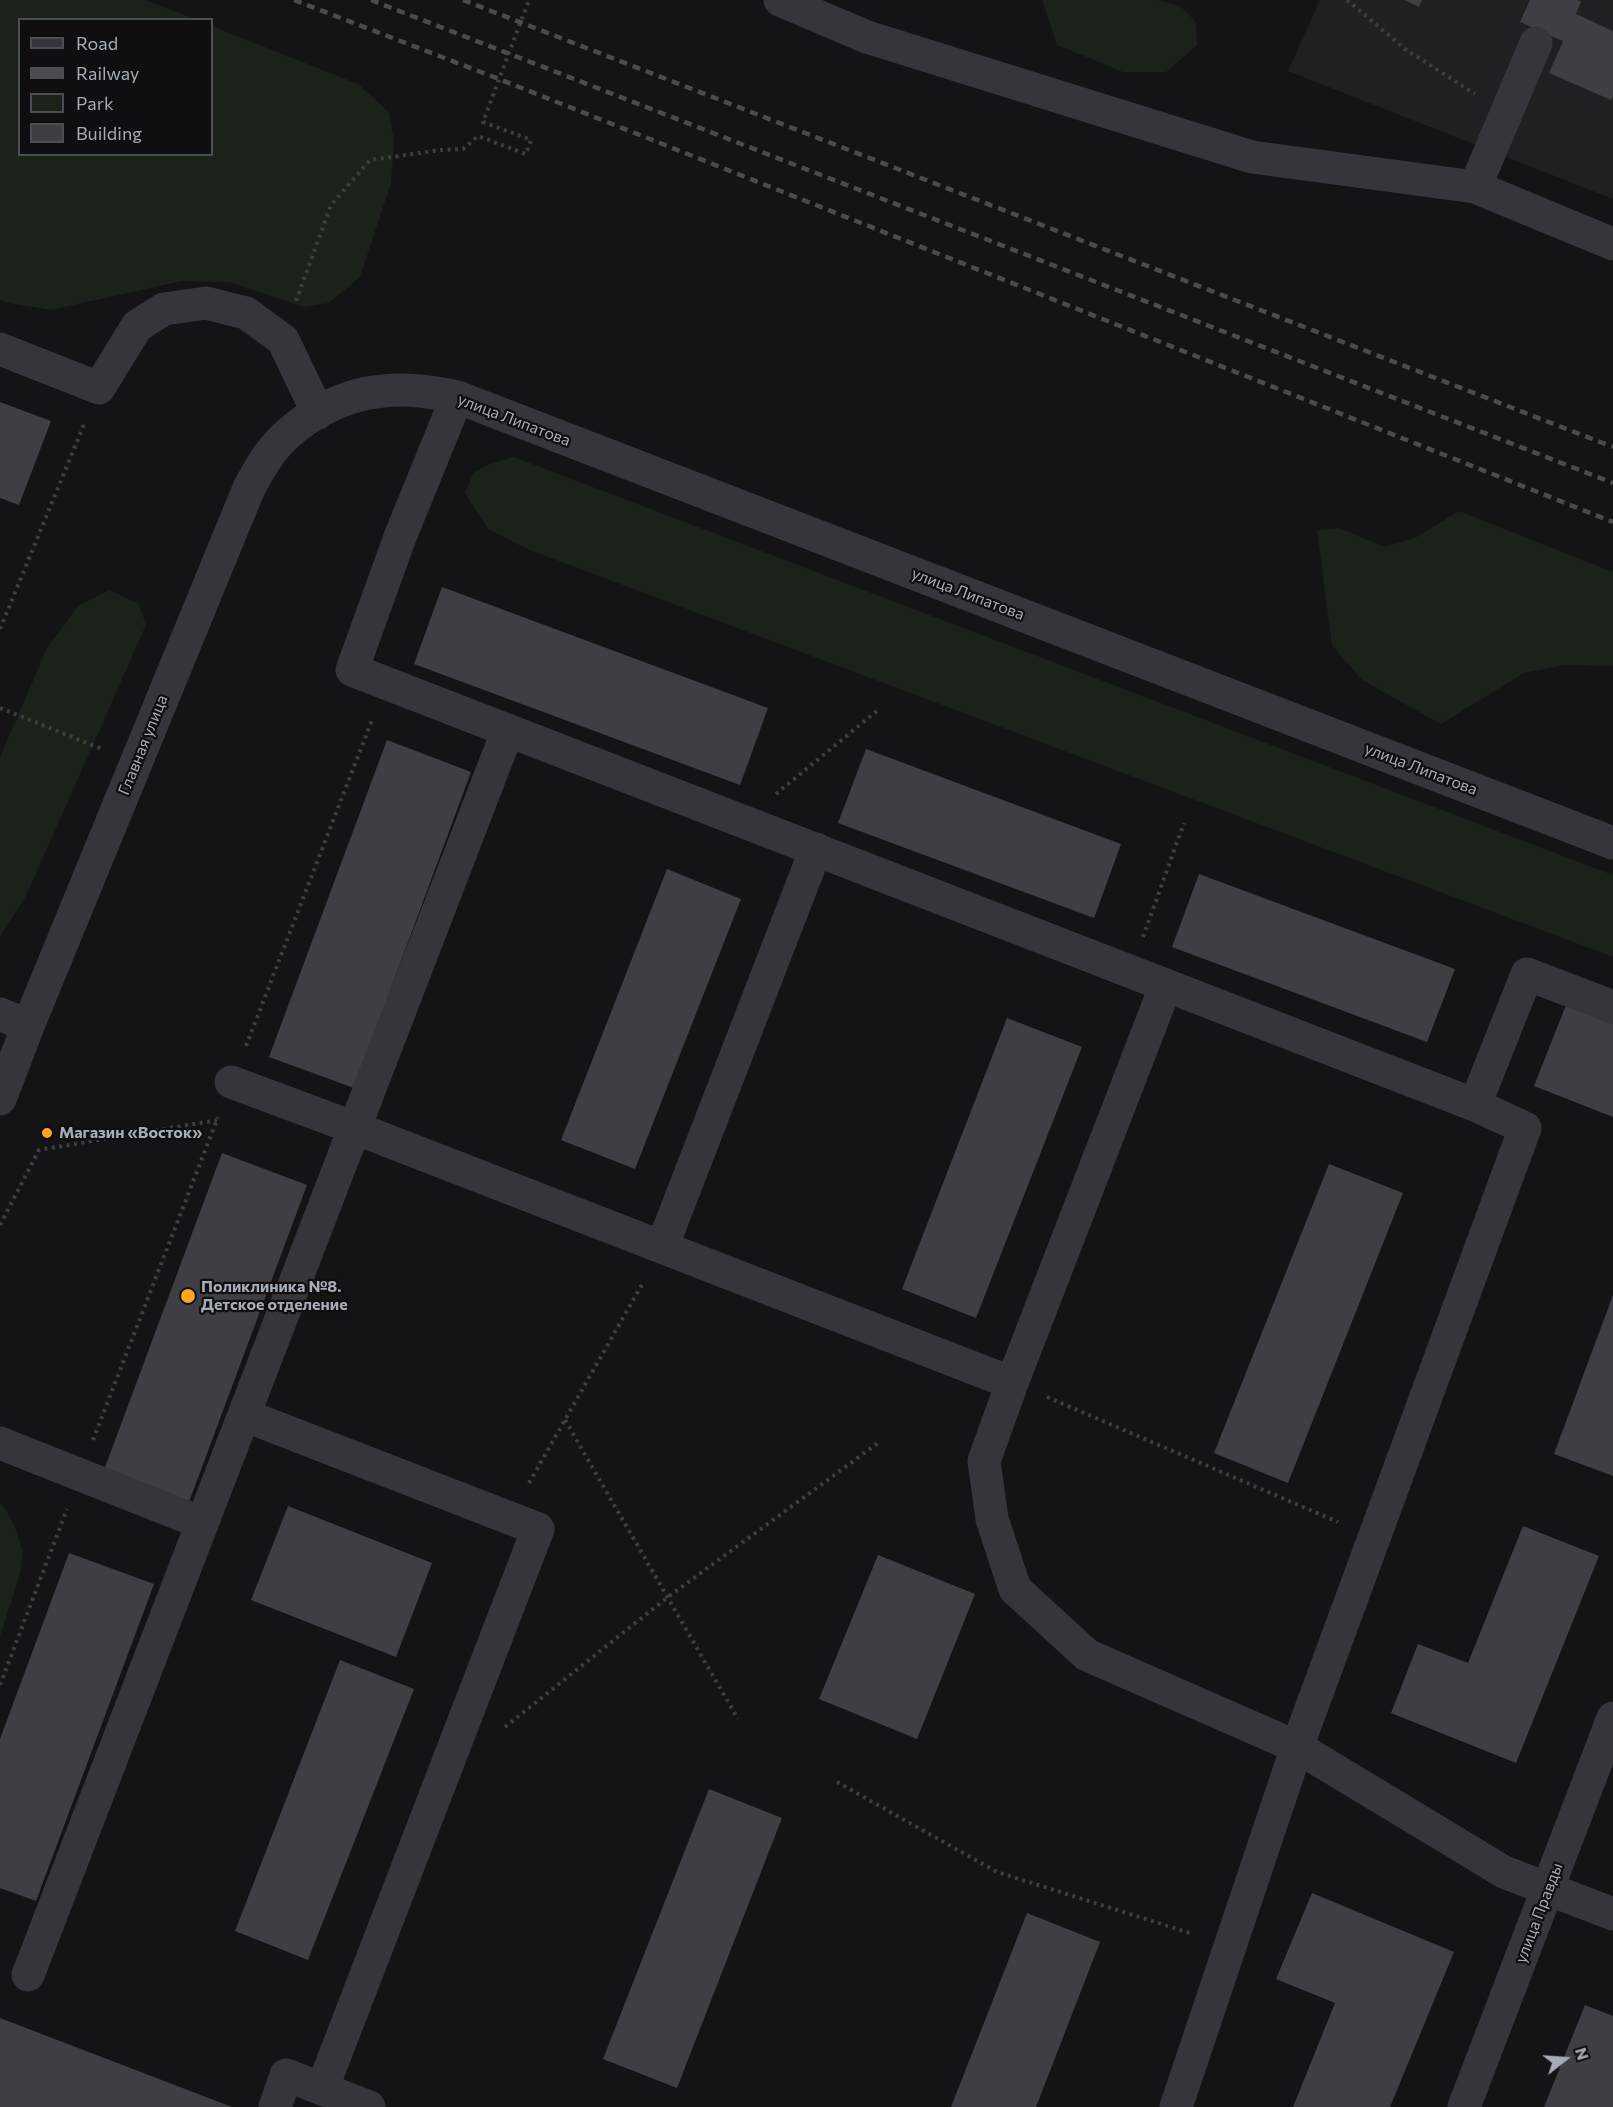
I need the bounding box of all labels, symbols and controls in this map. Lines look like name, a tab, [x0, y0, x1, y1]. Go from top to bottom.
legend	[18, 18, 213, 156]
text: Road	[76, 32, 118, 54]
text: Railway	[76, 62, 139, 84]
text: Park	[76, 92, 114, 114]
text: Building	[76, 122, 142, 144]
street label: улица Липатова	[455, 390, 573, 450]
street label: улица Липатова	[909, 564, 1027, 624]
street label: Главная улица	[114, 692, 172, 798]
street label: улица Липатова	[1362, 739, 1480, 799]
place label: Магазин «Восток»	[59, 1123, 202, 1143]
marker: Магазин «Восток»	[40, 1126, 54, 1140]
place label: Поликлиника №8. Детское отделение	[201, 1277, 348, 1315]
marker: Поликлиника №8. Детское отделение	[179, 1287, 197, 1305]
street label: улица Правды	[1511, 1860, 1567, 1966]
north arrow	[1535, 2029, 1595, 2089]
text: N	[1572, 2045, 1594, 2062]

